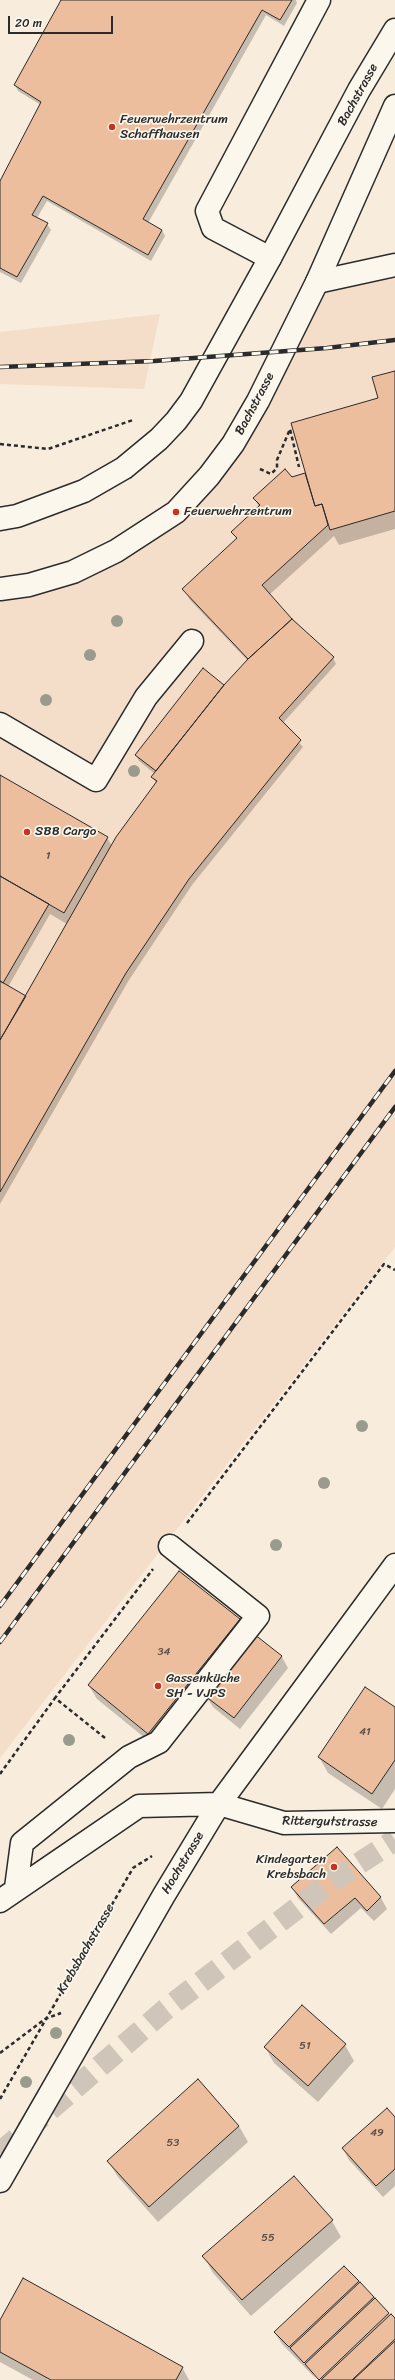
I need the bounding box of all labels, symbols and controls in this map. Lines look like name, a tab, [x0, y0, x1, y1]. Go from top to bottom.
scale bar	[10, 8, 115, 34]
text: 20 m	[15, 12, 42, 34]
street label: Bachstrasse	[335, 61, 381, 129]
place label: Feuerwehrzentrum Schaffhausen	[120, 112, 228, 143]
marker: Feuerwehrzentrum Schaffhausen	[107, 122, 117, 132]
street label: Bachstrasse	[232, 370, 278, 438]
place label: Feuerwehrzentrum	[184, 504, 292, 520]
marker: Feuerwehrzentrum	[171, 507, 181, 517]
place label: SBB Cargo	[35, 824, 96, 840]
marker: SBB Cargo	[22, 827, 32, 837]
house number: 1	[46, 849, 50, 863]
house number: 34	[158, 1645, 170, 1659]
place label: Gassenküche SH - VJPS	[166, 1671, 240, 1702]
marker: Gassenküche SH - VJPS	[153, 1681, 163, 1691]
house number: 41	[359, 1725, 371, 1739]
street label: Rittergutstrasse	[282, 1813, 378, 1831]
street label: Hochstrasse	[158, 1829, 208, 1897]
place label: Kindegarten Krebsbach	[256, 1852, 326, 1883]
marker: Kindegarten Krebsbach	[329, 1862, 339, 1872]
street label: Krebsbachstrasse	[54, 1901, 118, 1997]
house number: 51	[299, 2039, 311, 2053]
house number: 49	[370, 2126, 384, 2140]
house number: 53	[167, 2136, 179, 2150]
house number: 55	[261, 2231, 275, 2245]

